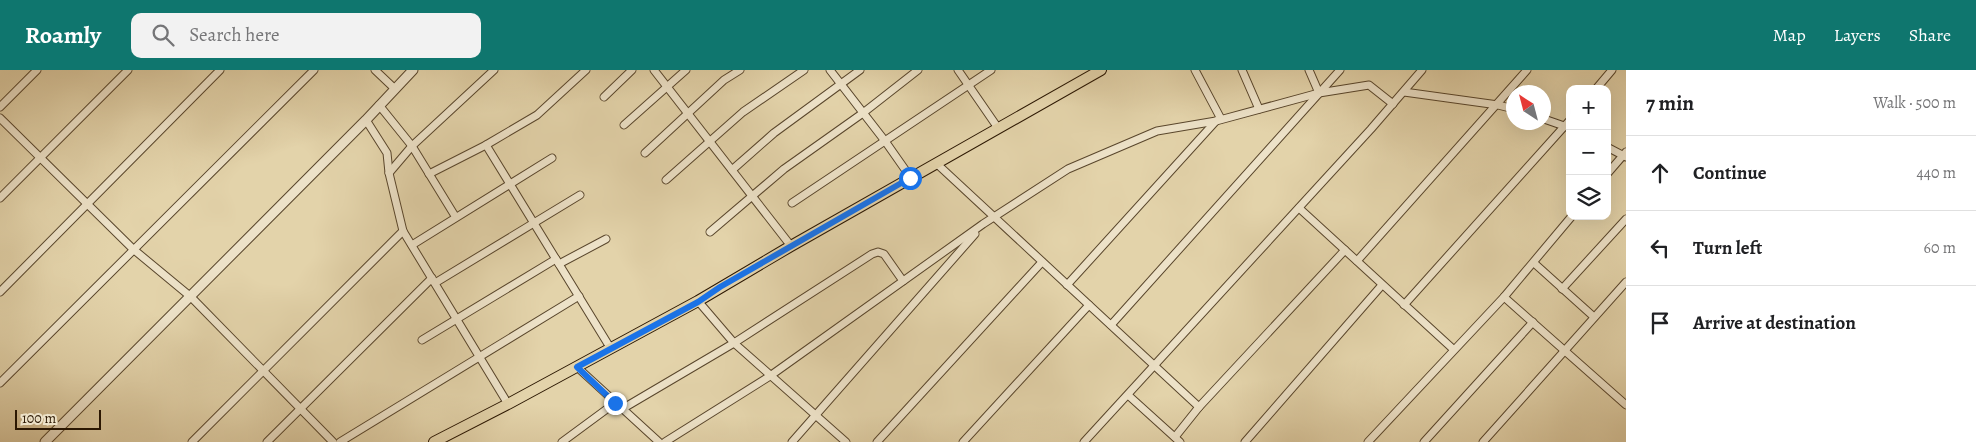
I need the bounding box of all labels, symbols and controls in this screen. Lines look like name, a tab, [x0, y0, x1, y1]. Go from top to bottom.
search box	[131, 13, 481, 58]
text: Roamly	[25, 19, 101, 51]
icon: search	[149, 21, 177, 49]
text: Search here	[189, 22, 280, 48]
text: Map	[1773, 23, 1806, 47]
text: Layers	[1834, 23, 1881, 47]
text: Share	[1909, 23, 1951, 47]
north arrow	[1506, 85, 1551, 130]
map controls	[1566, 85, 1611, 220]
button: +	[1566, 85, 1611, 130]
text: 7 min	[1646, 89, 1694, 117]
text: Walk · 500 m	[1873, 92, 1956, 114]
button: −	[1566, 130, 1611, 175]
icon: ahead	[1646, 159, 1674, 187]
text: Continue	[1693, 160, 1767, 186]
text: 440 m	[1916, 162, 1956, 184]
route start	[899, 167, 922, 190]
button: layers	[1566, 175, 1611, 220]
icon: left	[1646, 234, 1674, 262]
text: Turn left	[1693, 235, 1762, 261]
text: 60 m	[1924, 237, 1956, 259]
icon: arrive	[1646, 309, 1674, 337]
text: Arrive at destination	[1693, 310, 1856, 336]
route end	[604, 392, 627, 415]
scale bar	[15, 407, 101, 430]
text: 100 m	[22, 409, 56, 428]

